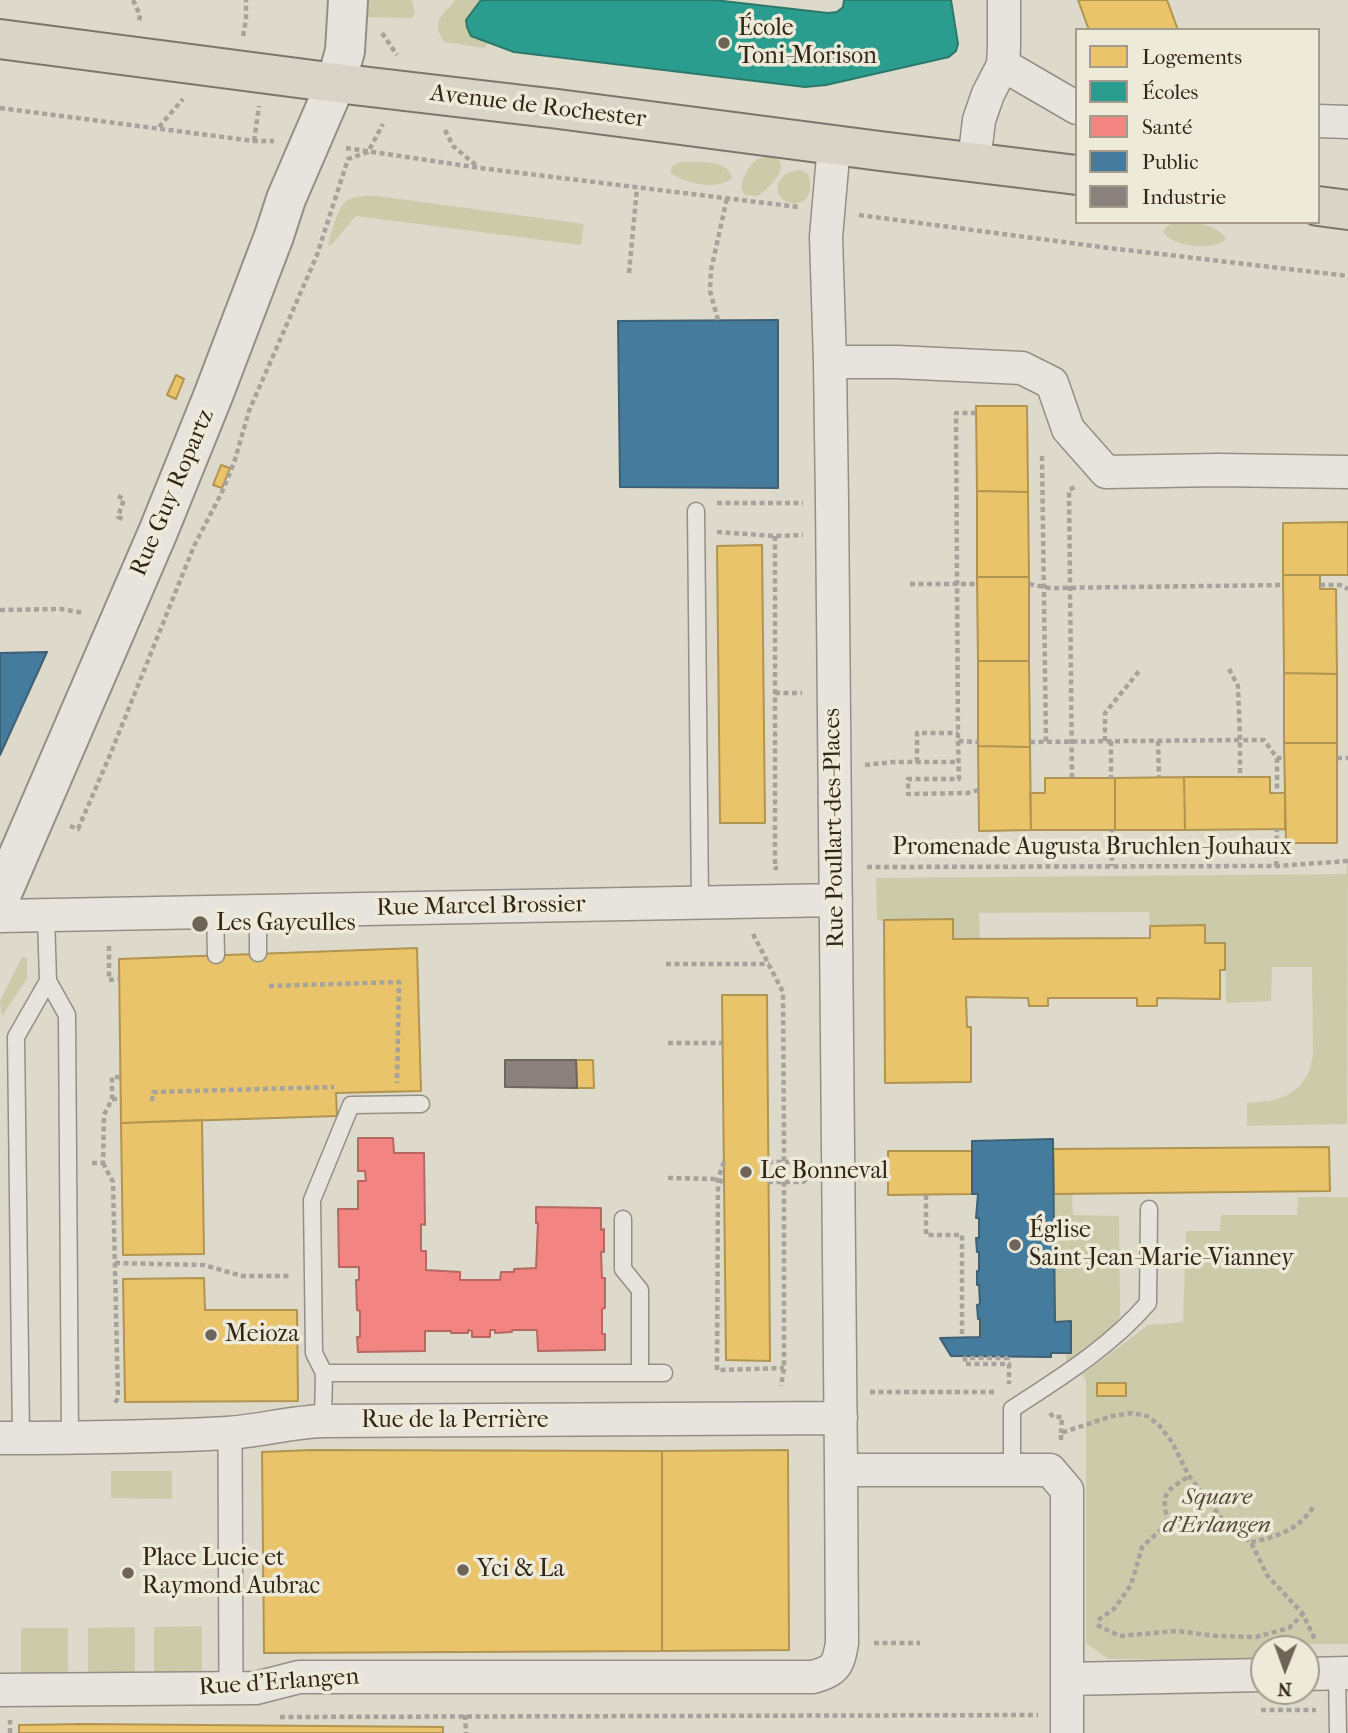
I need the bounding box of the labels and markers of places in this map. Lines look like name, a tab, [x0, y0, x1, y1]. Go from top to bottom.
place label: École Toni-Morison	[738, 15, 877, 71]
marker: École Toni-Morison	[716, 35, 732, 51]
place label: Les Gayeulles	[216, 910, 356, 938]
marker: Les Gayeulles	[190, 914, 210, 934]
place label: Le Bonneval	[760, 1158, 888, 1186]
marker: Le Bonneval	[738, 1164, 754, 1180]
place label: Église Saint-Jean-Marie-Vianney	[1029, 1217, 1294, 1273]
marker: Église Saint-Jean-Marie-Vianney	[1007, 1237, 1023, 1253]
place label: Meioza	[225, 1321, 299, 1349]
marker: Meioza	[203, 1327, 219, 1343]
place label: Place Lucie et Raymond Aubrac	[142, 1545, 320, 1601]
place label: Yci & La	[477, 1556, 565, 1584]
marker: Yci & La	[455, 1562, 471, 1578]
marker: Place Lucie et Raymond Aubrac	[120, 1565, 136, 1581]

